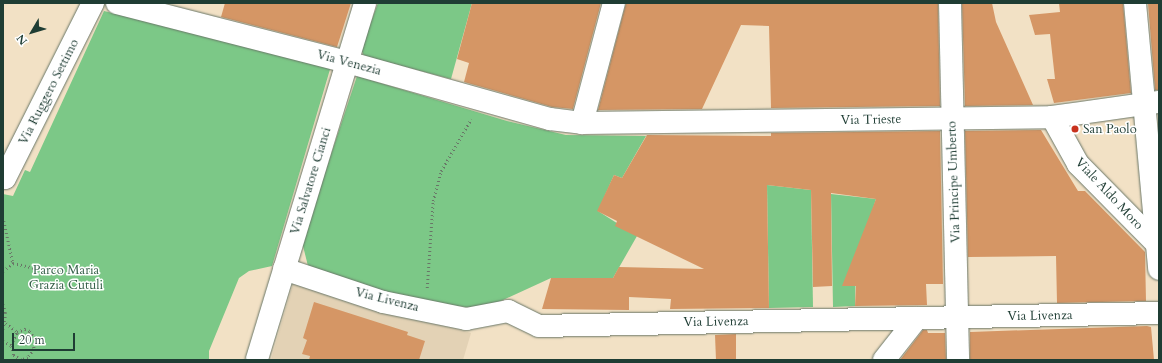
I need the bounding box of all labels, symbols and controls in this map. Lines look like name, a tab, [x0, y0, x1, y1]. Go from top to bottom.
north arrow	[12, 12, 52, 52]
text: N	[13, 31, 31, 48]
street label: Via Ruggero Settimo	[16, 37, 82, 147]
street label: Via Venezia	[315, 47, 383, 79]
street label: Via Trieste	[841, 112, 901, 128]
street label: Via Principe Umberto	[944, 121, 964, 243]
place label: San Paolo	[1083, 121, 1137, 137]
marker: San Paolo	[1070, 124, 1080, 134]
street label: Via Salvatore Cianci	[287, 125, 335, 237]
street label: Viale Aldo Moro	[1072, 155, 1146, 233]
park label: Parco Maria Grazia Cutuli	[29, 263, 103, 294]
street label: Via Livenza	[354, 285, 420, 315]
street label: Via Livenza	[1007, 308, 1073, 324]
street label: Via Livenza	[683, 314, 749, 330]
scale bar	[14, 325, 77, 351]
text: 20 m	[19, 332, 45, 348]

